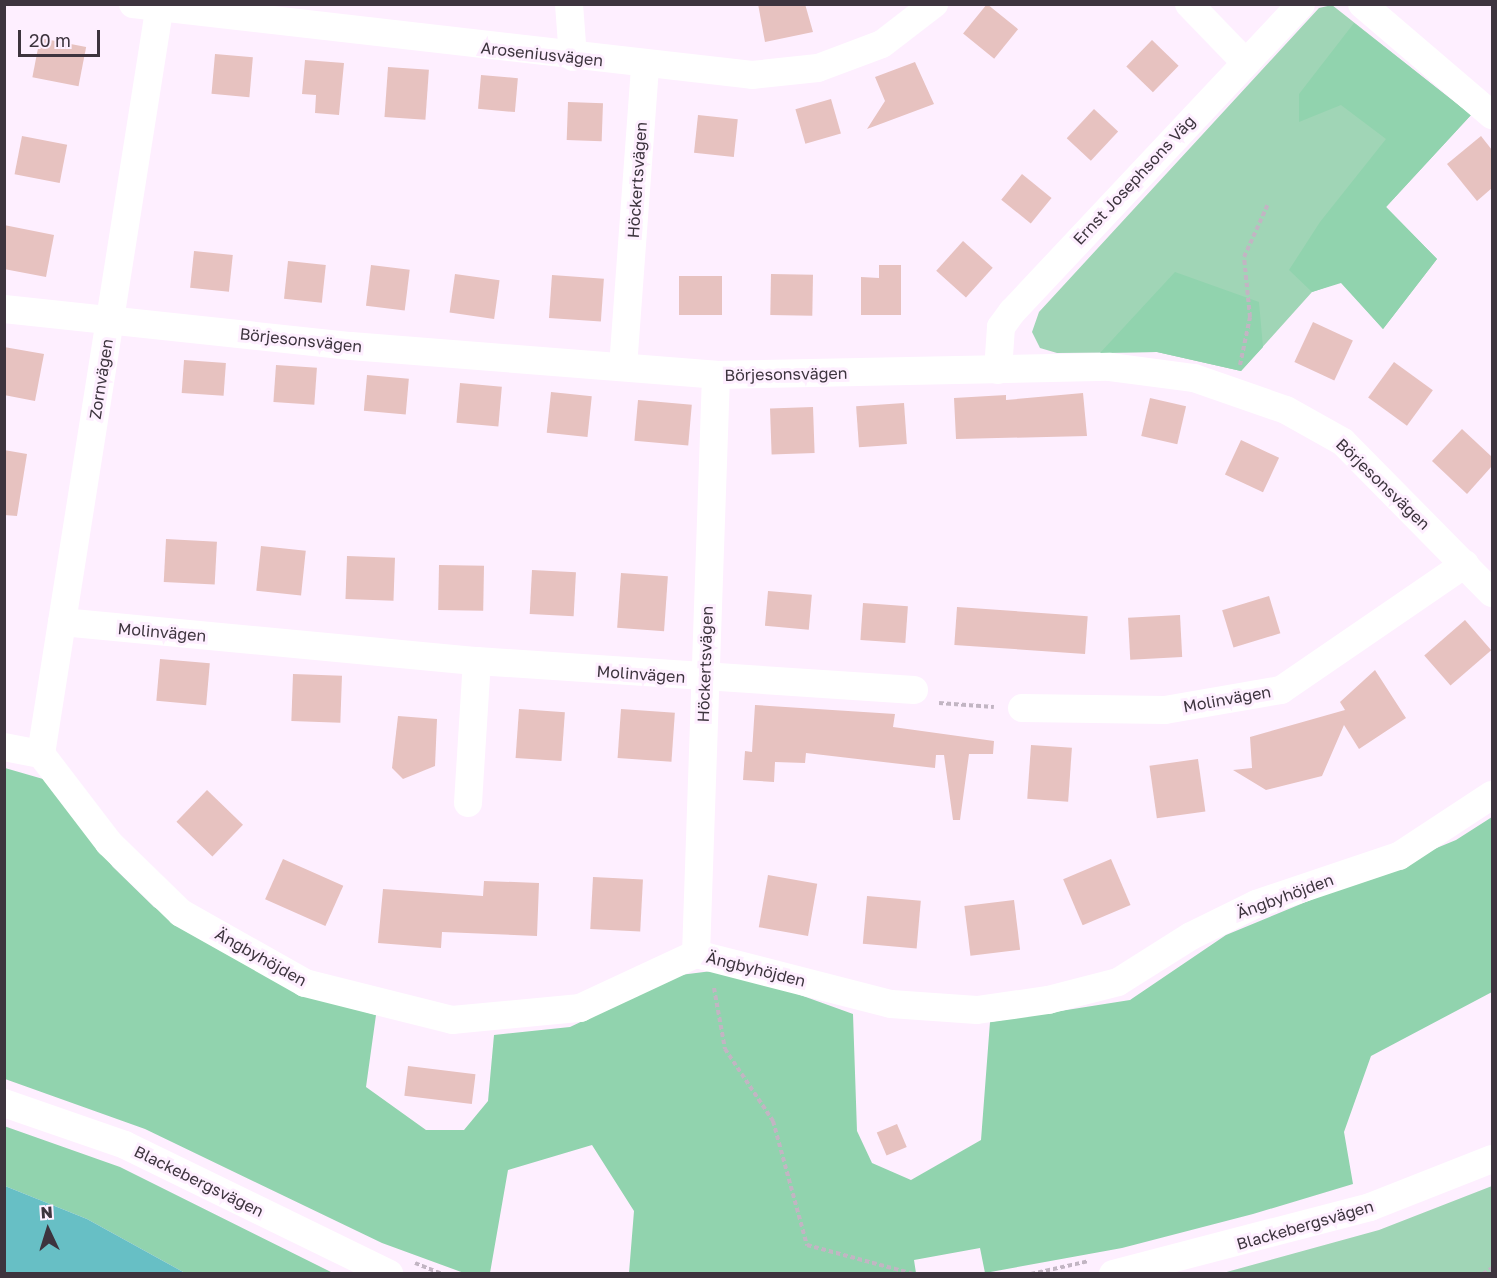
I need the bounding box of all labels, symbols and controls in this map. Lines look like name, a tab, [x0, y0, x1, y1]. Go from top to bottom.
scale bar	[21, 18, 104, 56]
text: 20 m	[29, 29, 71, 51]
street label: Aroseniusvägen	[480, 38, 604, 70]
street label: Ernst Josephsons Väg	[1069, 111, 1199, 249]
street label: Höckertsvägen	[623, 121, 651, 239]
street label: Börjesonsvägen	[239, 324, 363, 356]
street label: Zornvägen	[85, 337, 117, 421]
street label: Börjesonsvägen	[724, 363, 848, 385]
street label: Börjesonsvägen	[1332, 434, 1434, 534]
street label: Höckertsvägen	[693, 605, 717, 723]
street label: Molinvägen	[117, 619, 207, 645]
street label: Molinvägen	[596, 661, 686, 687]
street label: Molinvägen	[1182, 682, 1272, 716]
street label: Ängbyhöjden	[1234, 870, 1336, 922]
street label: Ängbyhöjden	[212, 924, 310, 990]
street label: Ängbyhöjden	[704, 947, 808, 991]
street label: Blackebergsvägen	[131, 1141, 267, 1221]
street label: Blackebergsvägen	[1234, 1196, 1376, 1254]
north arrow	[18, 1200, 78, 1260]
text: N	[40, 1202, 54, 1222]

